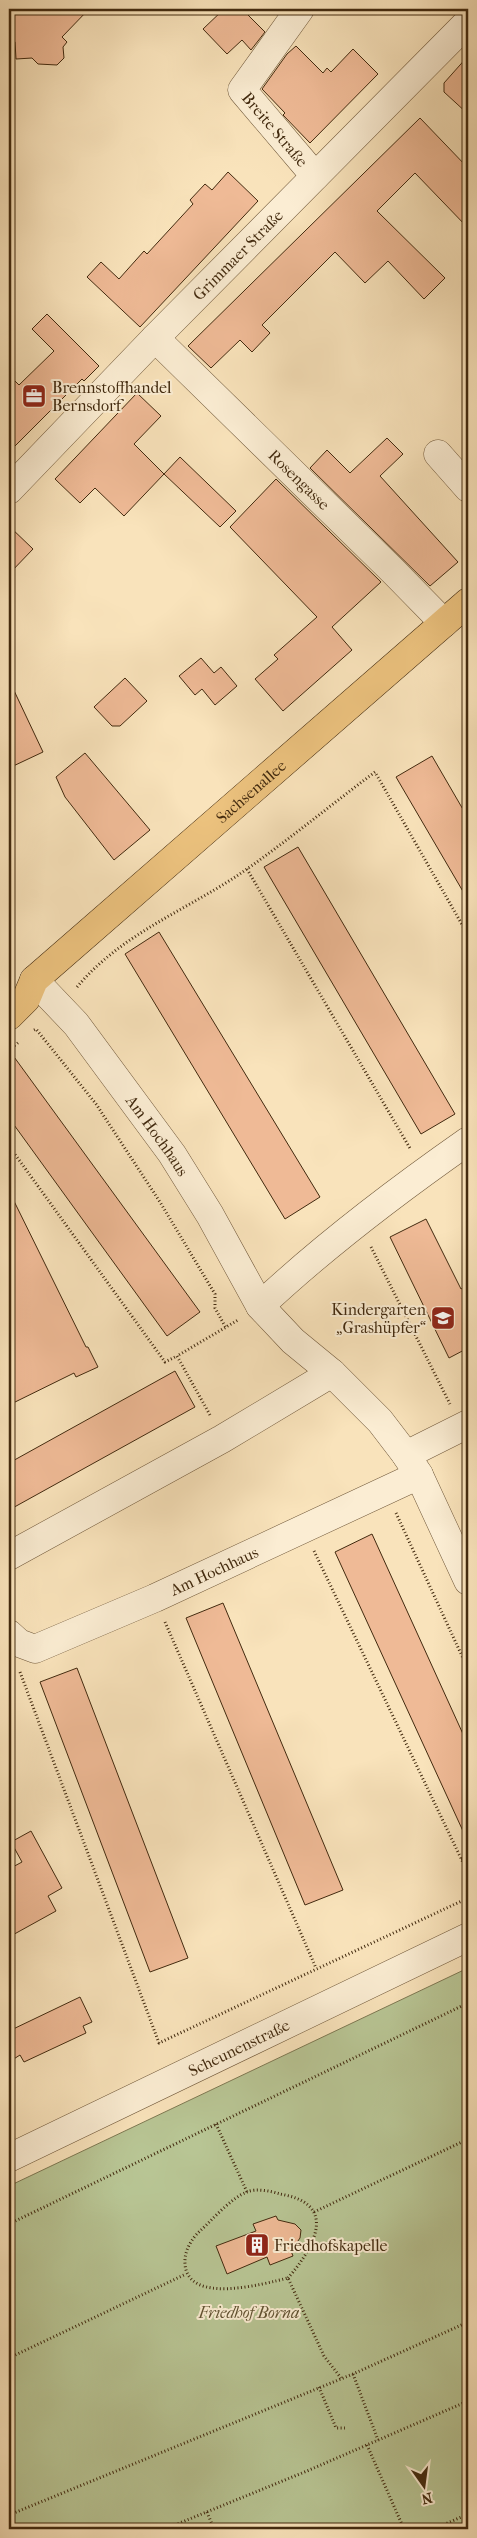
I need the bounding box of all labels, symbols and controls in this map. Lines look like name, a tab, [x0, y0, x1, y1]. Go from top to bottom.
street label: Breite Straße	[238, 88, 312, 171]
street label: Grimmaer Straße	[189, 206, 287, 304]
place label: Brennstoffhandel Bernsdorf	[52, 378, 172, 415]
office icon: Brennstoffhandel Bernsdorf	[21, 383, 47, 409]
street label: Rosengasse	[264, 445, 334, 514]
street label: Sachsenallee	[212, 756, 290, 827]
street label: Am Hochhaus	[121, 1091, 192, 1180]
place label: Kindergarten „Grashüpfer“	[331, 1300, 427, 1337]
school or university icon: Kindergarten „Grashüpfer“	[430, 1305, 456, 1331]
street label: Am Hochhaus	[166, 1542, 261, 1600]
street label: Scheunenstraße	[185, 2015, 293, 2080]
building icon: Friedhofskapelle	[244, 2232, 270, 2258]
place label: Friedhofskapelle	[274, 2236, 388, 2255]
park label: Friedhof Borna	[198, 2303, 299, 2322]
north arrow	[400, 2460, 450, 2510]
text: N	[419, 2489, 434, 2508]

